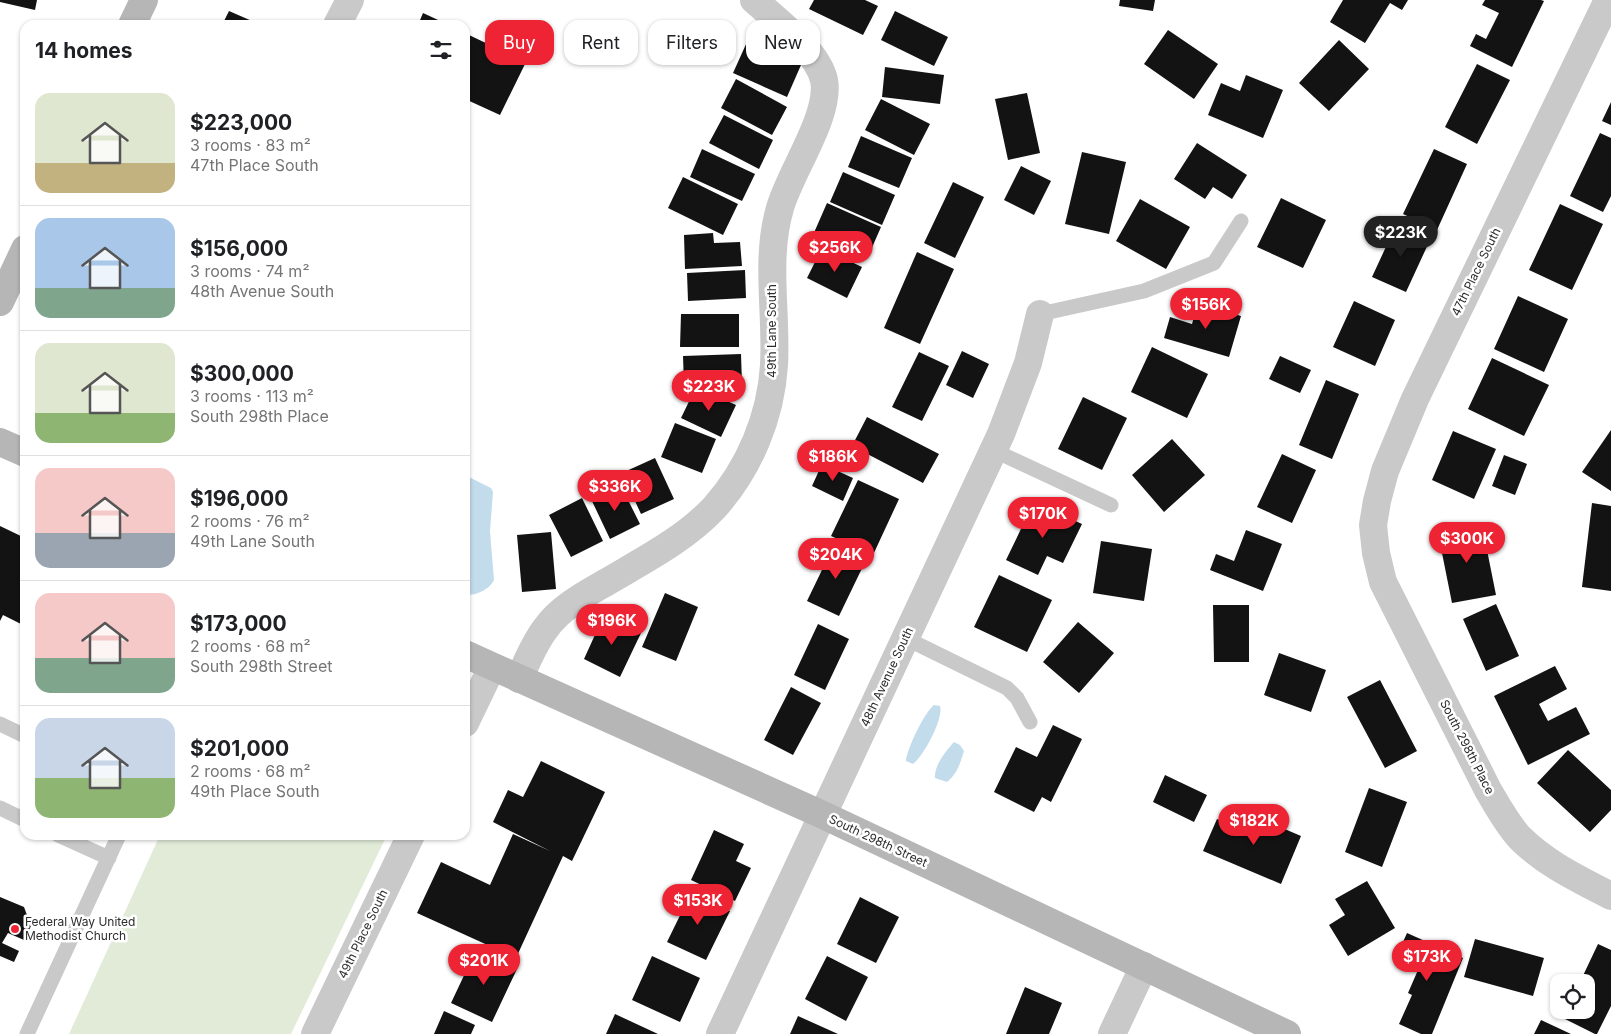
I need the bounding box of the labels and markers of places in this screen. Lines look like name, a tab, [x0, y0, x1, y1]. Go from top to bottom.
pin: $223K	[1366, 216, 1436, 258]
pin: $256K	[800, 230, 870, 273]
pin: $156K	[1171, 288, 1241, 330]
pin: $223K	[674, 370, 744, 412]
pin: $186K	[798, 440, 868, 482]
pin: $336K	[580, 470, 650, 512]
pin: $170K	[1008, 496, 1078, 539]
pin: $300K	[1432, 522, 1502, 564]
pin: $204K	[801, 538, 871, 580]
pin: $196K	[577, 604, 647, 646]
pin: $182K	[1219, 804, 1289, 846]
pin: $153K	[663, 884, 733, 926]
place label: Federal Way United Methodist Church	[25, 914, 135, 943]
marker: Federal Way United Methodist Church	[9, 923, 21, 935]
pin: $173K	[1392, 940, 1462, 982]
pin: $201K	[449, 944, 519, 986]

